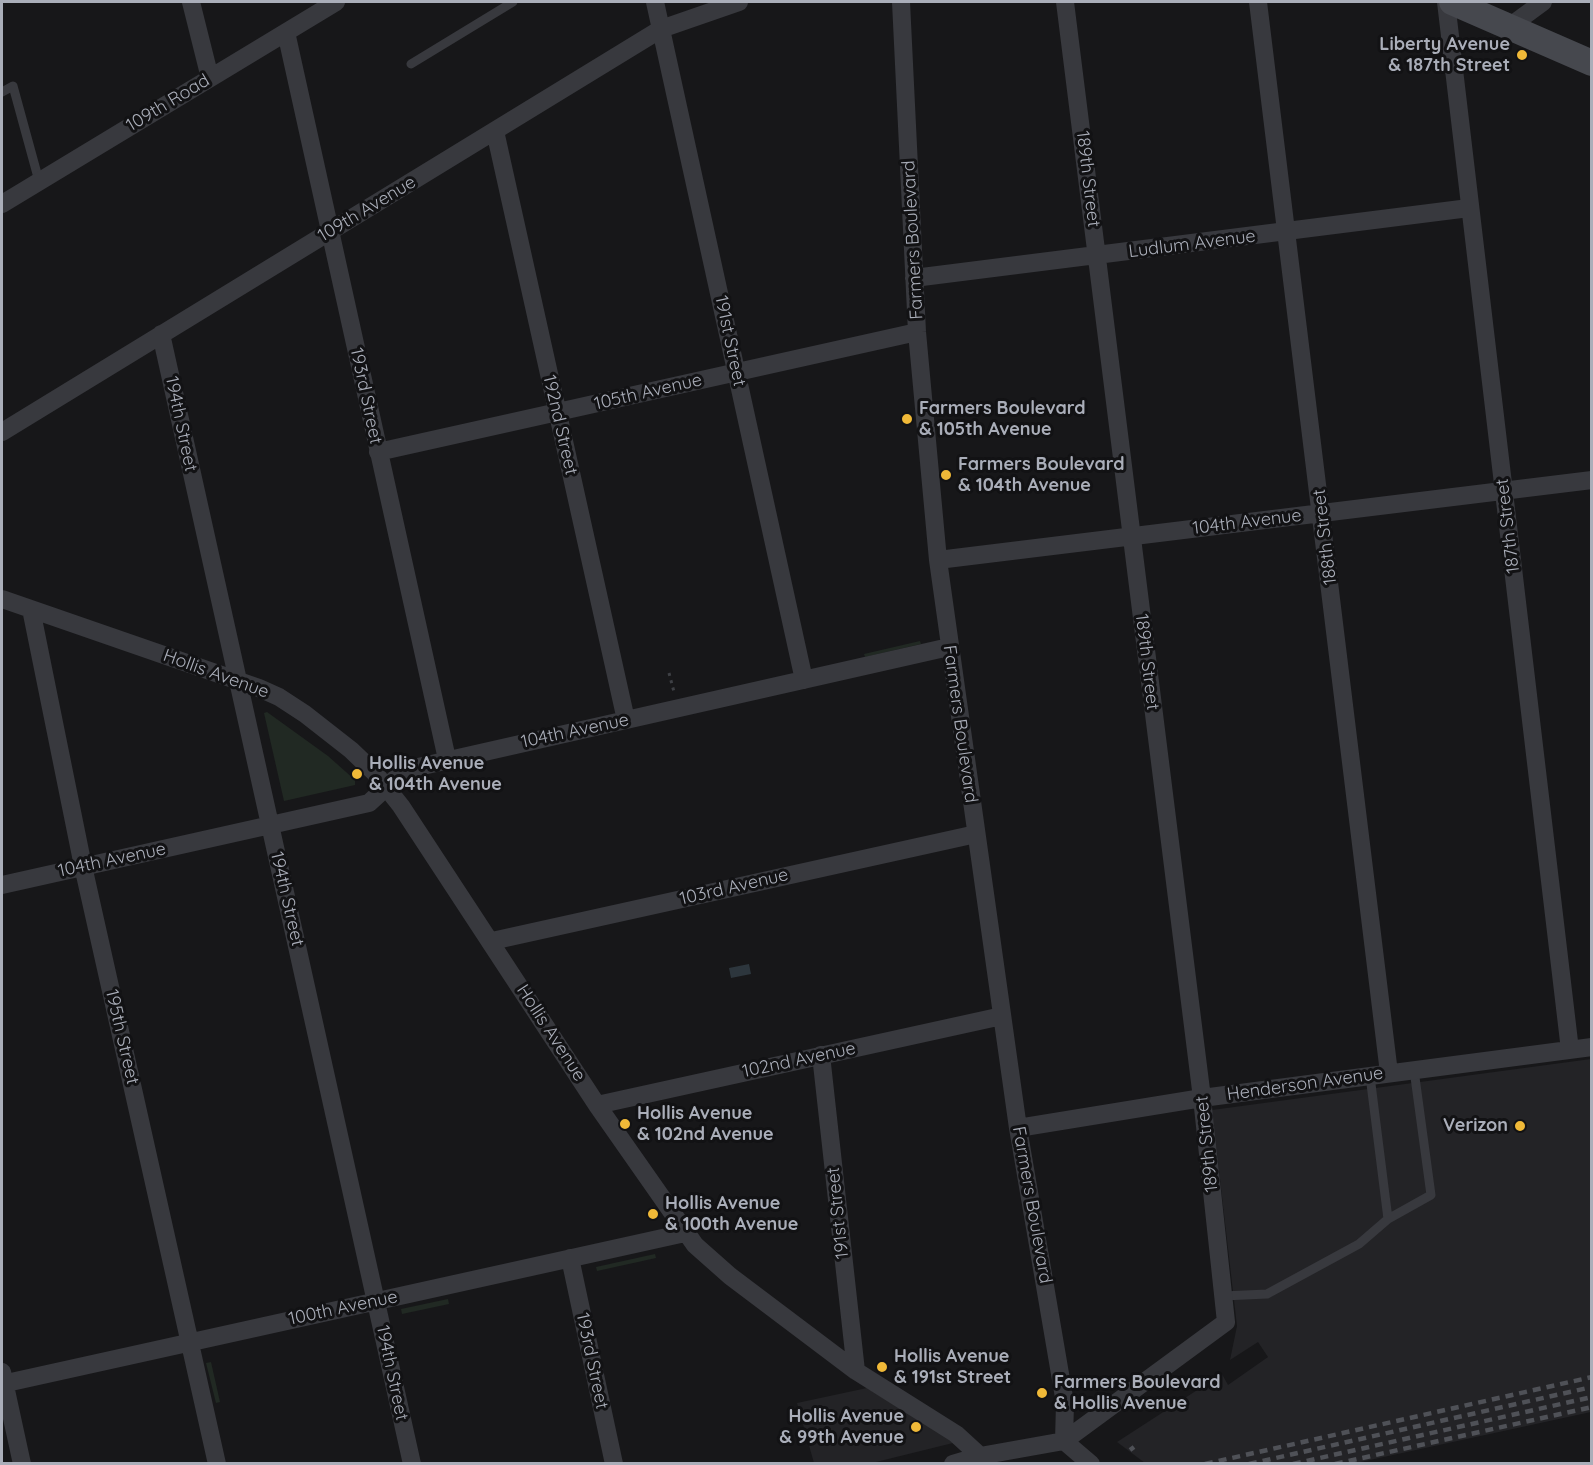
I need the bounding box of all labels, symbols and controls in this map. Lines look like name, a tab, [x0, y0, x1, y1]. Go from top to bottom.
place label: Liberty Avenue & 187th Street	[1379, 34, 1510, 76]
marker: Liberty Avenue & 187th Street	[1515, 48, 1529, 62]
street label: 109th Road	[122, 70, 214, 136]
street label: 189th Street	[1071, 130, 1105, 228]
street label: Farmers Boulevard	[898, 160, 928, 320]
street label: 109th Avenue	[314, 171, 420, 247]
street label: Ludlum Avenue	[1127, 225, 1257, 263]
street label: 191st Street	[710, 294, 750, 388]
street label: 193rd Street	[345, 346, 387, 446]
street label: 105th Avenue	[592, 369, 704, 415]
street label: 192nd Street	[538, 373, 582, 477]
street label: 194th Street	[160, 374, 202, 474]
place label: Farmers Boulevard & 105th Avenue	[919, 398, 1085, 440]
marker: Farmers Boulevard & 105th Avenue	[900, 412, 914, 426]
place label: Farmers Boulevard & 104th Avenue	[958, 454, 1124, 496]
marker: Farmers Boulevard & 104th Avenue	[939, 468, 953, 482]
street label: 187th Street	[1491, 477, 1525, 575]
street label: 188th Street	[1308, 488, 1342, 586]
street label: 104th Avenue	[1191, 505, 1303, 539]
street label: 189th Street	[1130, 613, 1164, 711]
street label: Farmers Boulevard	[938, 644, 982, 804]
street label: Hollis Avenue	[160, 645, 272, 703]
street label: 104th Avenue	[519, 709, 631, 753]
place label: Hollis Avenue & 104th Avenue	[369, 753, 502, 795]
marker: Hollis Avenue & 104th Avenue	[350, 767, 364, 781]
street label: 104th Avenue	[56, 838, 168, 882]
street label: 194th Street	[266, 849, 308, 949]
street label: 103rd Avenue	[678, 864, 790, 910]
street label: Hollis Avenue	[512, 981, 590, 1085]
street label: 195th Street	[101, 987, 143, 1087]
street label: 102nd Avenue	[740, 1037, 858, 1083]
street label: Henderson Avenue	[1225, 1062, 1385, 1106]
street label: 189th Street	[1191, 1095, 1223, 1193]
place label: Hollis Avenue & 102nd Avenue	[637, 1103, 774, 1146]
place label: Verizon	[1443, 1115, 1508, 1137]
marker: Hollis Avenue & 102nd Avenue	[618, 1117, 632, 1131]
marker: Verizon	[1513, 1119, 1527, 1133]
street label: Farmers Boulevard	[1008, 1125, 1056, 1285]
street label: 191st Street	[822, 1166, 854, 1260]
place label: Hollis Avenue & 100th Avenue	[665, 1193, 798, 1236]
marker: Hollis Avenue & 100th Avenue	[646, 1207, 660, 1221]
street label: 100th Avenue	[287, 1286, 399, 1330]
street label: 193rd Street	[571, 1311, 613, 1411]
street label: 194th Street	[371, 1323, 413, 1423]
place label: Hollis Avenue & 191st Street	[894, 1346, 1011, 1388]
marker: Hollis Avenue & 191st Street	[875, 1360, 889, 1374]
place label: Farmers Boulevard & Hollis Avenue	[1054, 1372, 1220, 1414]
marker: Farmers Boulevard & Hollis Avenue	[1035, 1386, 1049, 1400]
place label: Hollis Avenue & 99th Avenue	[779, 1406, 904, 1448]
marker: Hollis Avenue & 99th Avenue	[909, 1420, 923, 1434]

